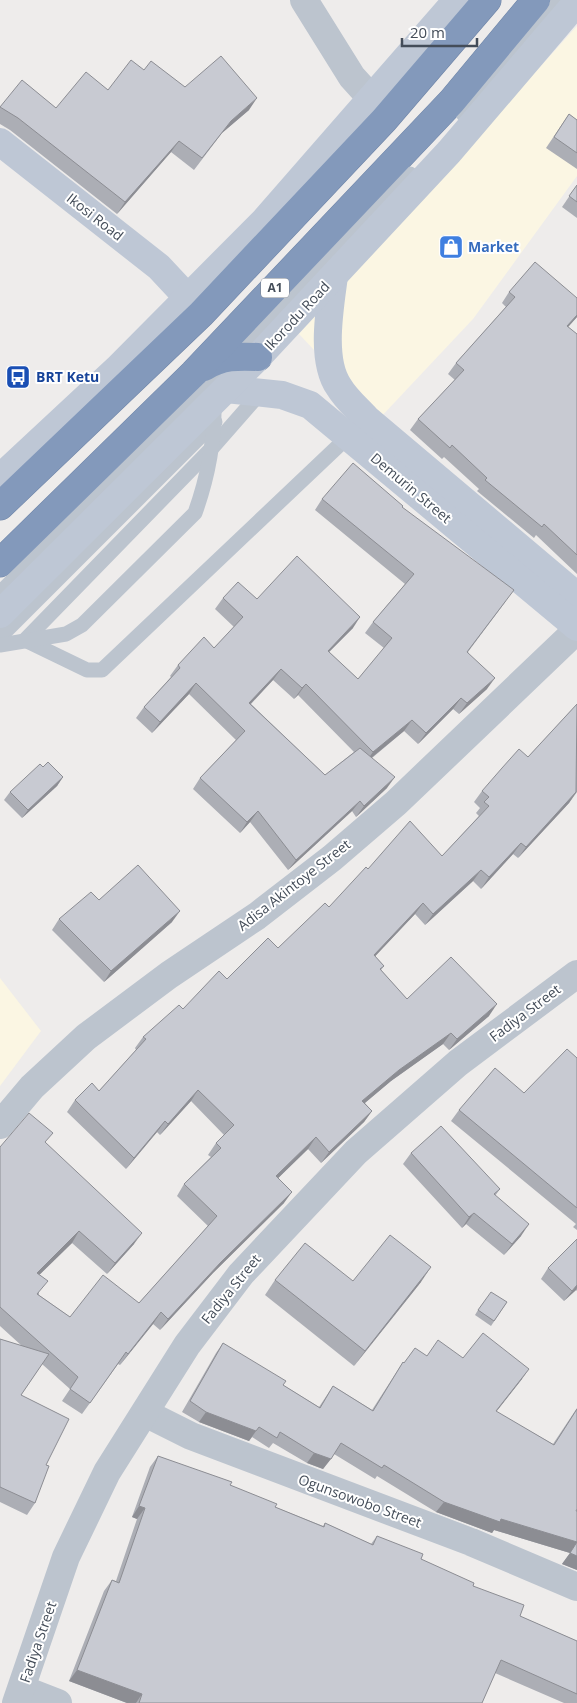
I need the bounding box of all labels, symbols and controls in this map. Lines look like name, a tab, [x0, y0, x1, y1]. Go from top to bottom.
scale bar	[402, 15, 477, 47]
text: 20 m	[410, 22, 445, 42]
street label: Ikosi Road	[63, 189, 128, 245]
shop icon: Market	[438, 234, 464, 260]
place label: Market	[468, 237, 519, 256]
street label: Ikorodu Road	[260, 277, 334, 354]
road number: A1	[261, 278, 289, 298]
bus stop icon: BRT Ketu	[5, 364, 31, 390]
place label: BRT Ketu	[36, 367, 99, 386]
street label: Demurin Street	[367, 448, 456, 527]
street label: Adisa Akintoye Street	[233, 835, 354, 935]
street label: Fadiya Street	[485, 980, 564, 1046]
street label: Fadiya Street	[197, 1250, 265, 1328]
street label: Ogunsowobo Street	[296, 1469, 424, 1532]
street label: Fadiya Street	[15, 1599, 60, 1685]

